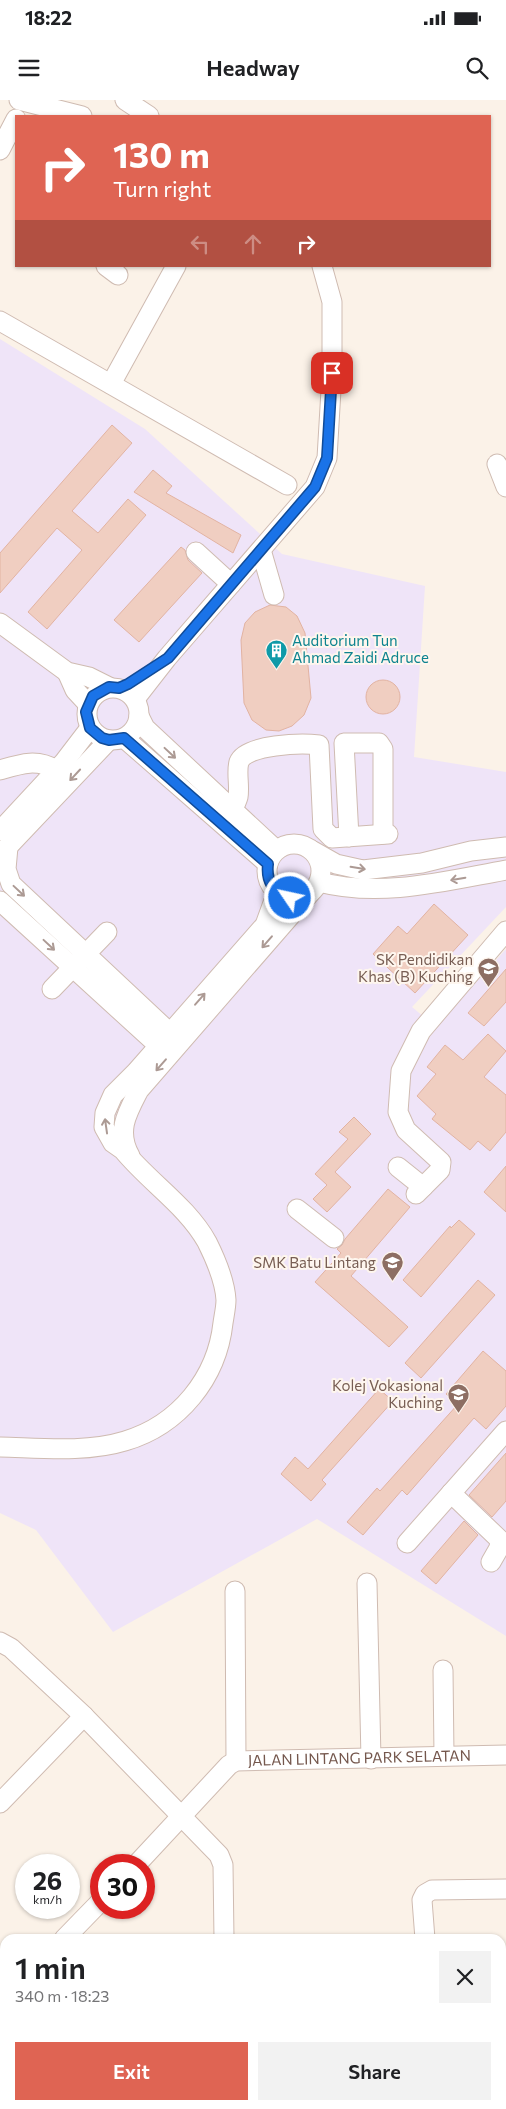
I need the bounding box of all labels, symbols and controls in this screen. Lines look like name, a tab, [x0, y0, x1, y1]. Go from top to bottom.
text: 18:22	[25, 6, 72, 29]
icon: menu	[15, 54, 43, 82]
text: Headway	[206, 54, 300, 81]
icon: search	[463, 54, 491, 82]
text: 130 m	[113, 132, 210, 175]
icon: right	[30, 135, 95, 200]
text: Turn right	[113, 175, 211, 202]
icon: left	[186, 230, 214, 258]
icon: ahead	[239, 230, 267, 258]
icon: right	[292, 230, 320, 258]
pin	[311, 352, 353, 394]
icon: arrive	[318, 359, 346, 387]
place label: Auditorium Tun Ahmad Zaidi Adruce	[292, 631, 429, 666]
building icon: Auditorium Tun Ahmad Zaidi Adruce	[264, 638, 288, 669]
one-way arrow	[164, 747, 177, 759]
one-way arrow	[69, 768, 81, 781]
one-way arrow	[350, 864, 366, 874]
position arrow	[263, 871, 315, 923]
one-way arrow	[450, 874, 466, 884]
one-way arrow	[12, 885, 25, 897]
one-way arrow	[262, 936, 273, 949]
one-way arrow	[43, 939, 56, 951]
place label: SK Pendidikan Khas (B) Kuching	[358, 950, 473, 985]
school or university icon: SK Pendidikan Khas (B) Kuching	[477, 957, 501, 988]
one-way arrow	[195, 993, 206, 1006]
one-way arrow	[156, 1058, 167, 1071]
one-way arrow	[101, 1118, 111, 1134]
school or university icon: SMK Batu Lintang	[380, 1251, 404, 1282]
place label: SMK Batu Lintang	[253, 1253, 376, 1271]
place label: Kolej Vokasional Kuching	[332, 1376, 443, 1411]
school or university icon: Kolej Vokasional Kuching	[447, 1383, 471, 1414]
street label: JALAN LINTANG PARK SELATAN	[248, 1746, 471, 1769]
speed limit sign: 30	[90, 1854, 155, 1919]
text: 26	[33, 1865, 62, 1895]
text: km/h	[33, 1892, 62, 1906]
text: 1 min	[15, 1948, 86, 1985]
button: close	[439, 1951, 491, 2003]
text: 340 m · 18:23	[15, 1986, 109, 2005]
button: Exit	[15, 2042, 248, 2100]
button: Share	[258, 2042, 491, 2100]

